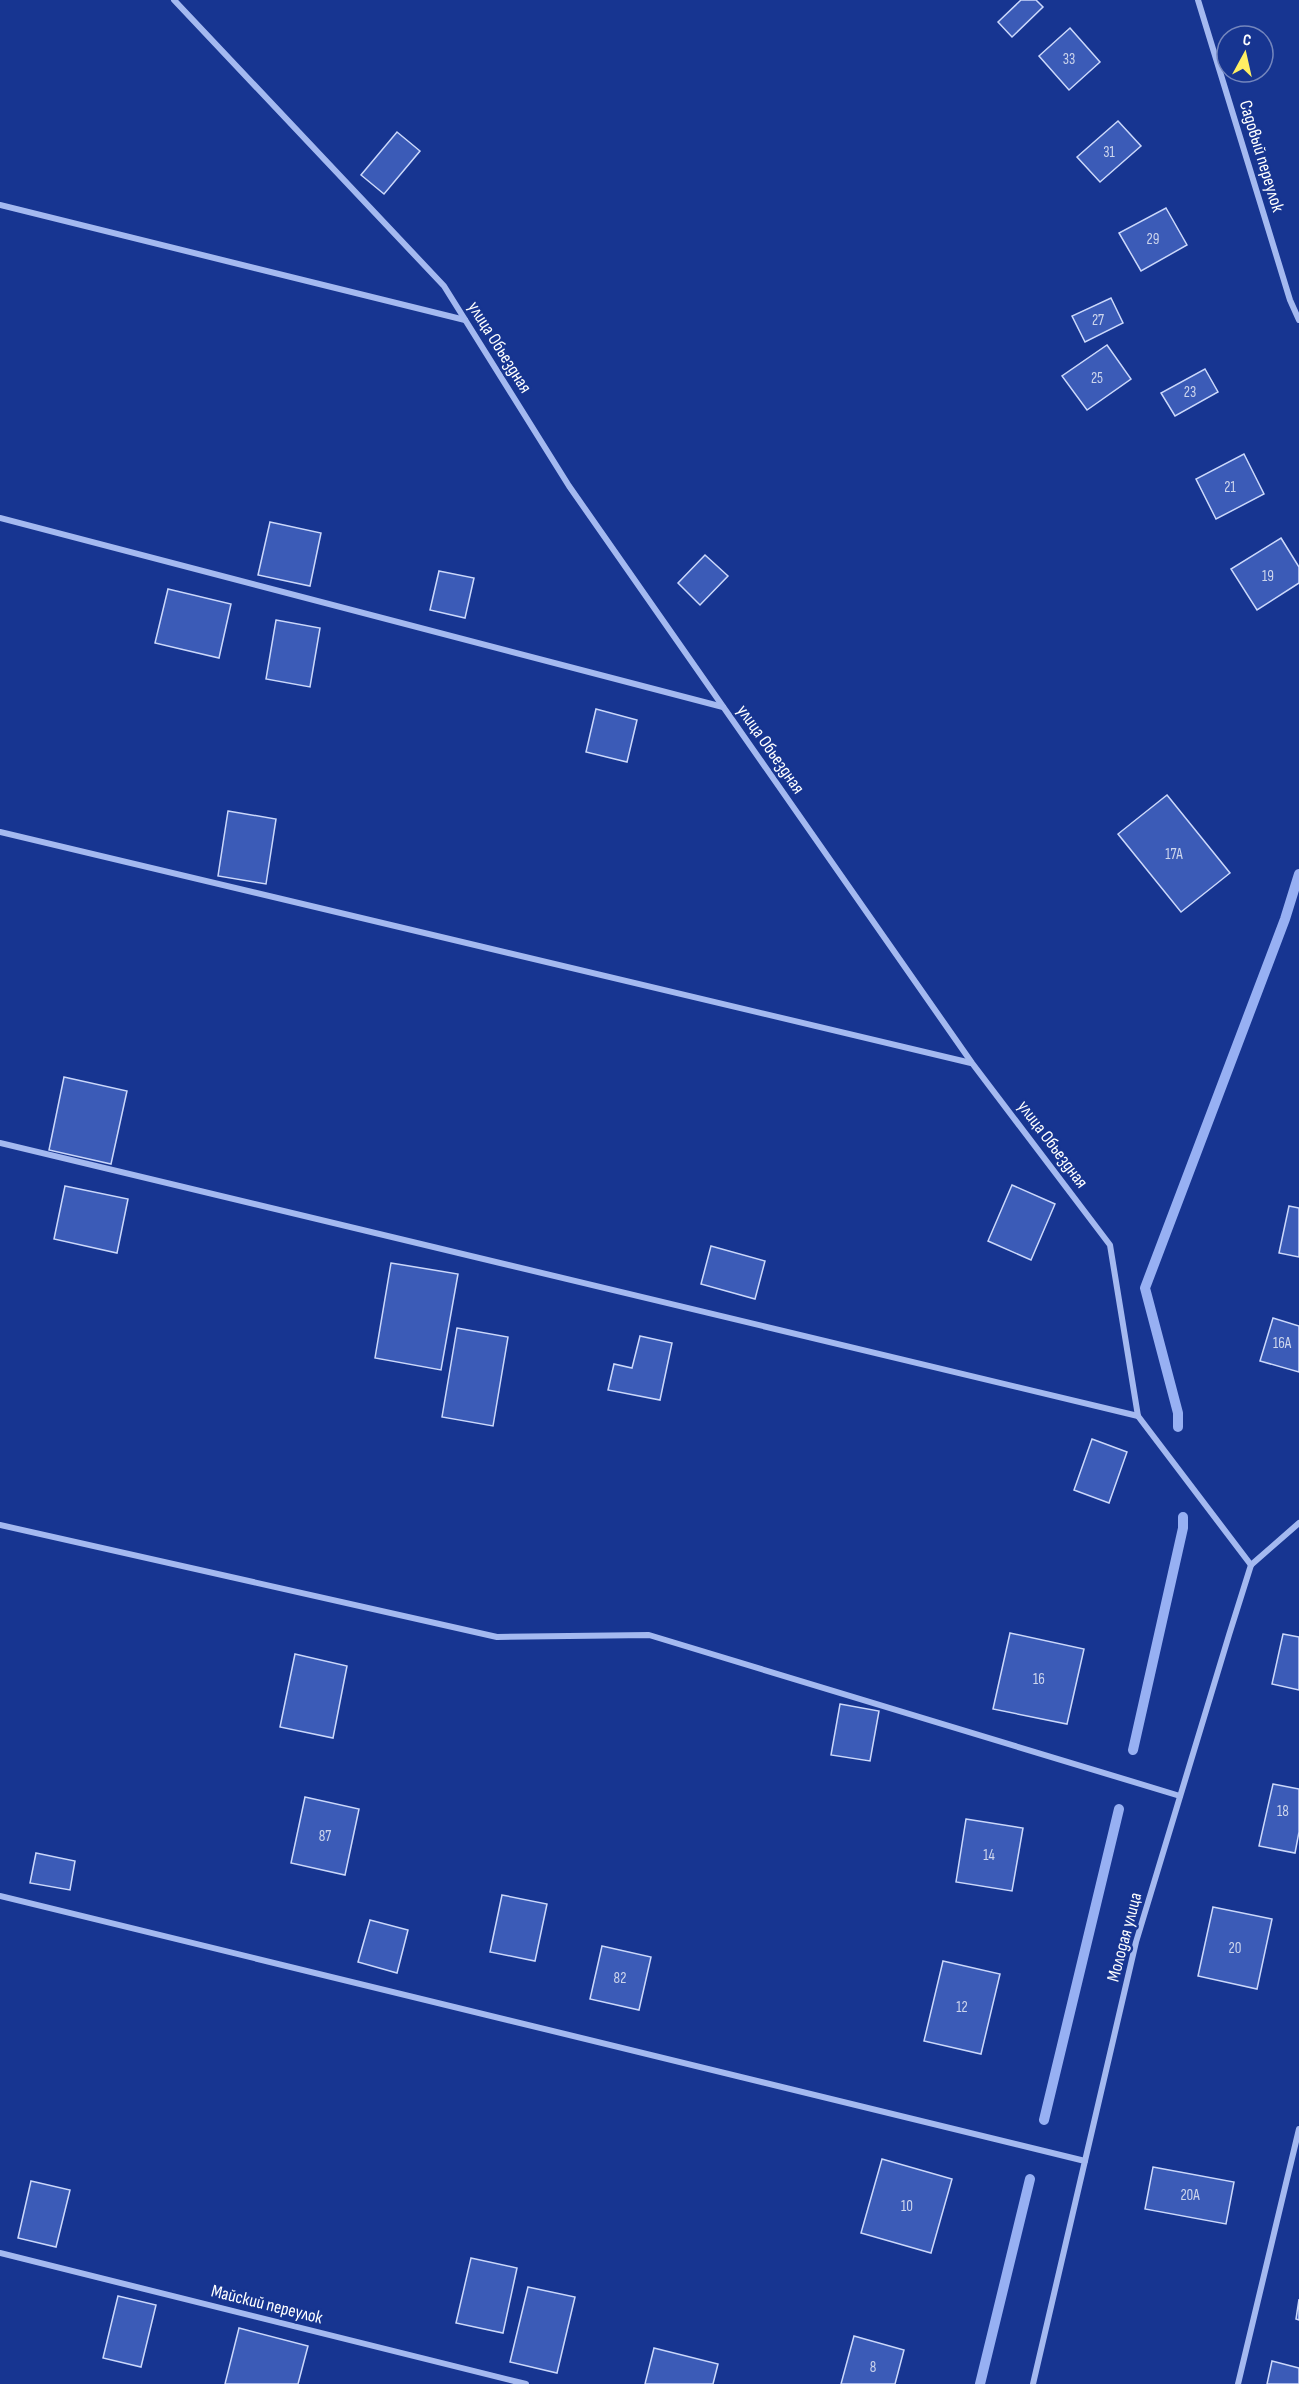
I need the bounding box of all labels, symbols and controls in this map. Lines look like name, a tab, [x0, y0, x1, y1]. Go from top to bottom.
north arrow	[1215, 24, 1275, 84]
text: С	[1241, 31, 1252, 51]
house number: 33	[1063, 50, 1075, 69]
street label: Садовый переулок	[1235, 98, 1288, 215]
house number: 31	[1103, 143, 1116, 162]
house number: 29	[1147, 230, 1159, 249]
street label: улица Обьездная	[463, 298, 536, 397]
house number: 27	[1092, 311, 1104, 330]
house number: 25	[1091, 369, 1103, 388]
house number: 23	[1184, 383, 1196, 402]
house number: 21	[1224, 478, 1236, 497]
house number: 19	[1262, 567, 1274, 586]
street label: улица Обьездная	[732, 701, 809, 798]
house number: 17А	[1165, 845, 1183, 864]
street label: улица Обьездная	[1013, 1096, 1092, 1192]
house number: 16А	[1273, 1334, 1292, 1353]
house number: 16	[1033, 1670, 1045, 1689]
house number: 18	[1277, 1802, 1289, 1821]
house number: 87	[319, 1827, 331, 1846]
house number: 14	[983, 1846, 995, 1865]
street label: Молодая улица	[1103, 1890, 1146, 1984]
house number: 20	[1229, 1939, 1241, 1958]
house number: 82	[614, 1969, 626, 1988]
house number: 12	[956, 1998, 968, 2017]
house number: 20А	[1180, 2186, 1200, 2205]
house number: 10	[901, 2197, 913, 2216]
street label: Майский переулок	[209, 2280, 325, 2329]
house number: 8	[870, 2358, 876, 2377]

